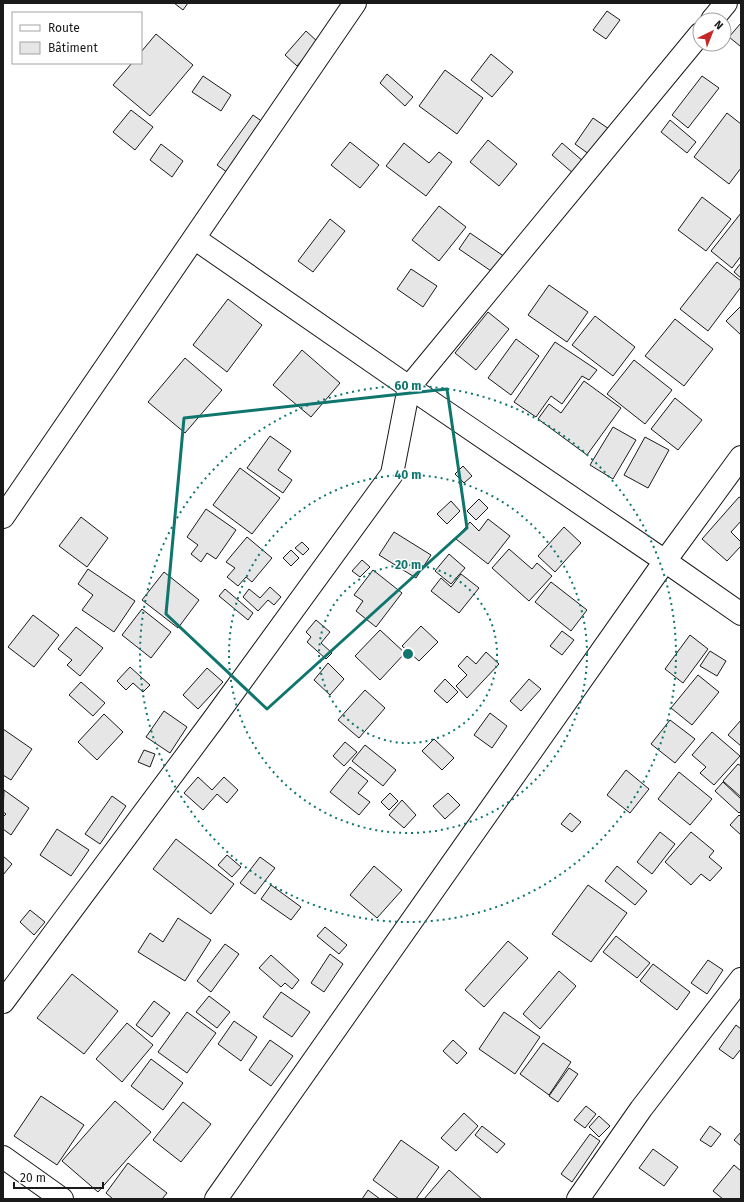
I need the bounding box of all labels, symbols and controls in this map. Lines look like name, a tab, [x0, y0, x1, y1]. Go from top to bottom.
legend	[12, 12, 142, 64]
north arrow	[692, 12, 732, 52]
text: N	[711, 18, 726, 32]
text: Route	[48, 21, 80, 35]
text: Bâtiment	[48, 41, 98, 55]
text: 60 m	[395, 379, 421, 393]
text: 40 m	[395, 468, 421, 482]
text: 20 m	[395, 558, 421, 572]
centre of rings	[401, 647, 415, 661]
scale bar	[14, 1164, 103, 1190]
text: 20 m	[20, 1171, 46, 1185]

